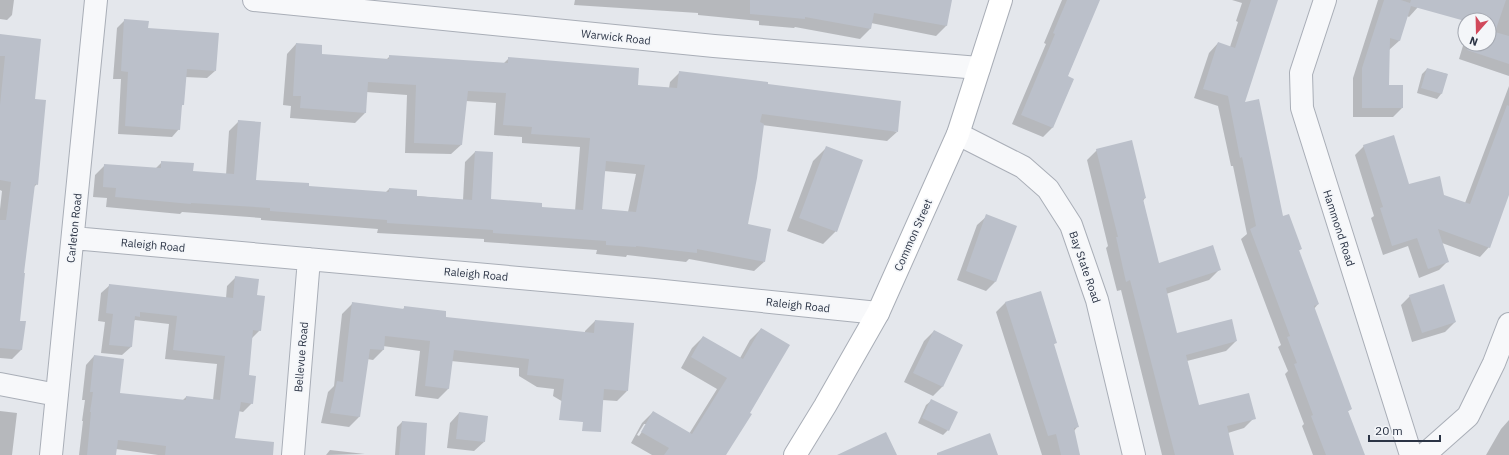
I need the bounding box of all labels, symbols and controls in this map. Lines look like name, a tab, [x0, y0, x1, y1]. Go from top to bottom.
north arrow	[1457, 12, 1497, 52]
street label: Warwick Road	[580, 26, 652, 48]
text: N	[1467, 33, 1480, 49]
street label: Hammond Road	[1320, 188, 1358, 268]
street label: Carleton Road	[63, 193, 85, 263]
street label: Common Street	[891, 197, 935, 273]
street label: Bay State Road	[1066, 229, 1104, 305]
street label: Raleigh Road	[120, 235, 186, 255]
street label: Raleigh Road	[443, 264, 509, 284]
street label: Raleigh Road	[765, 295, 831, 315]
street label: Bellevue Road	[291, 321, 311, 393]
scale bar	[1369, 417, 1440, 443]
text: 20 m	[1375, 423, 1403, 438]

